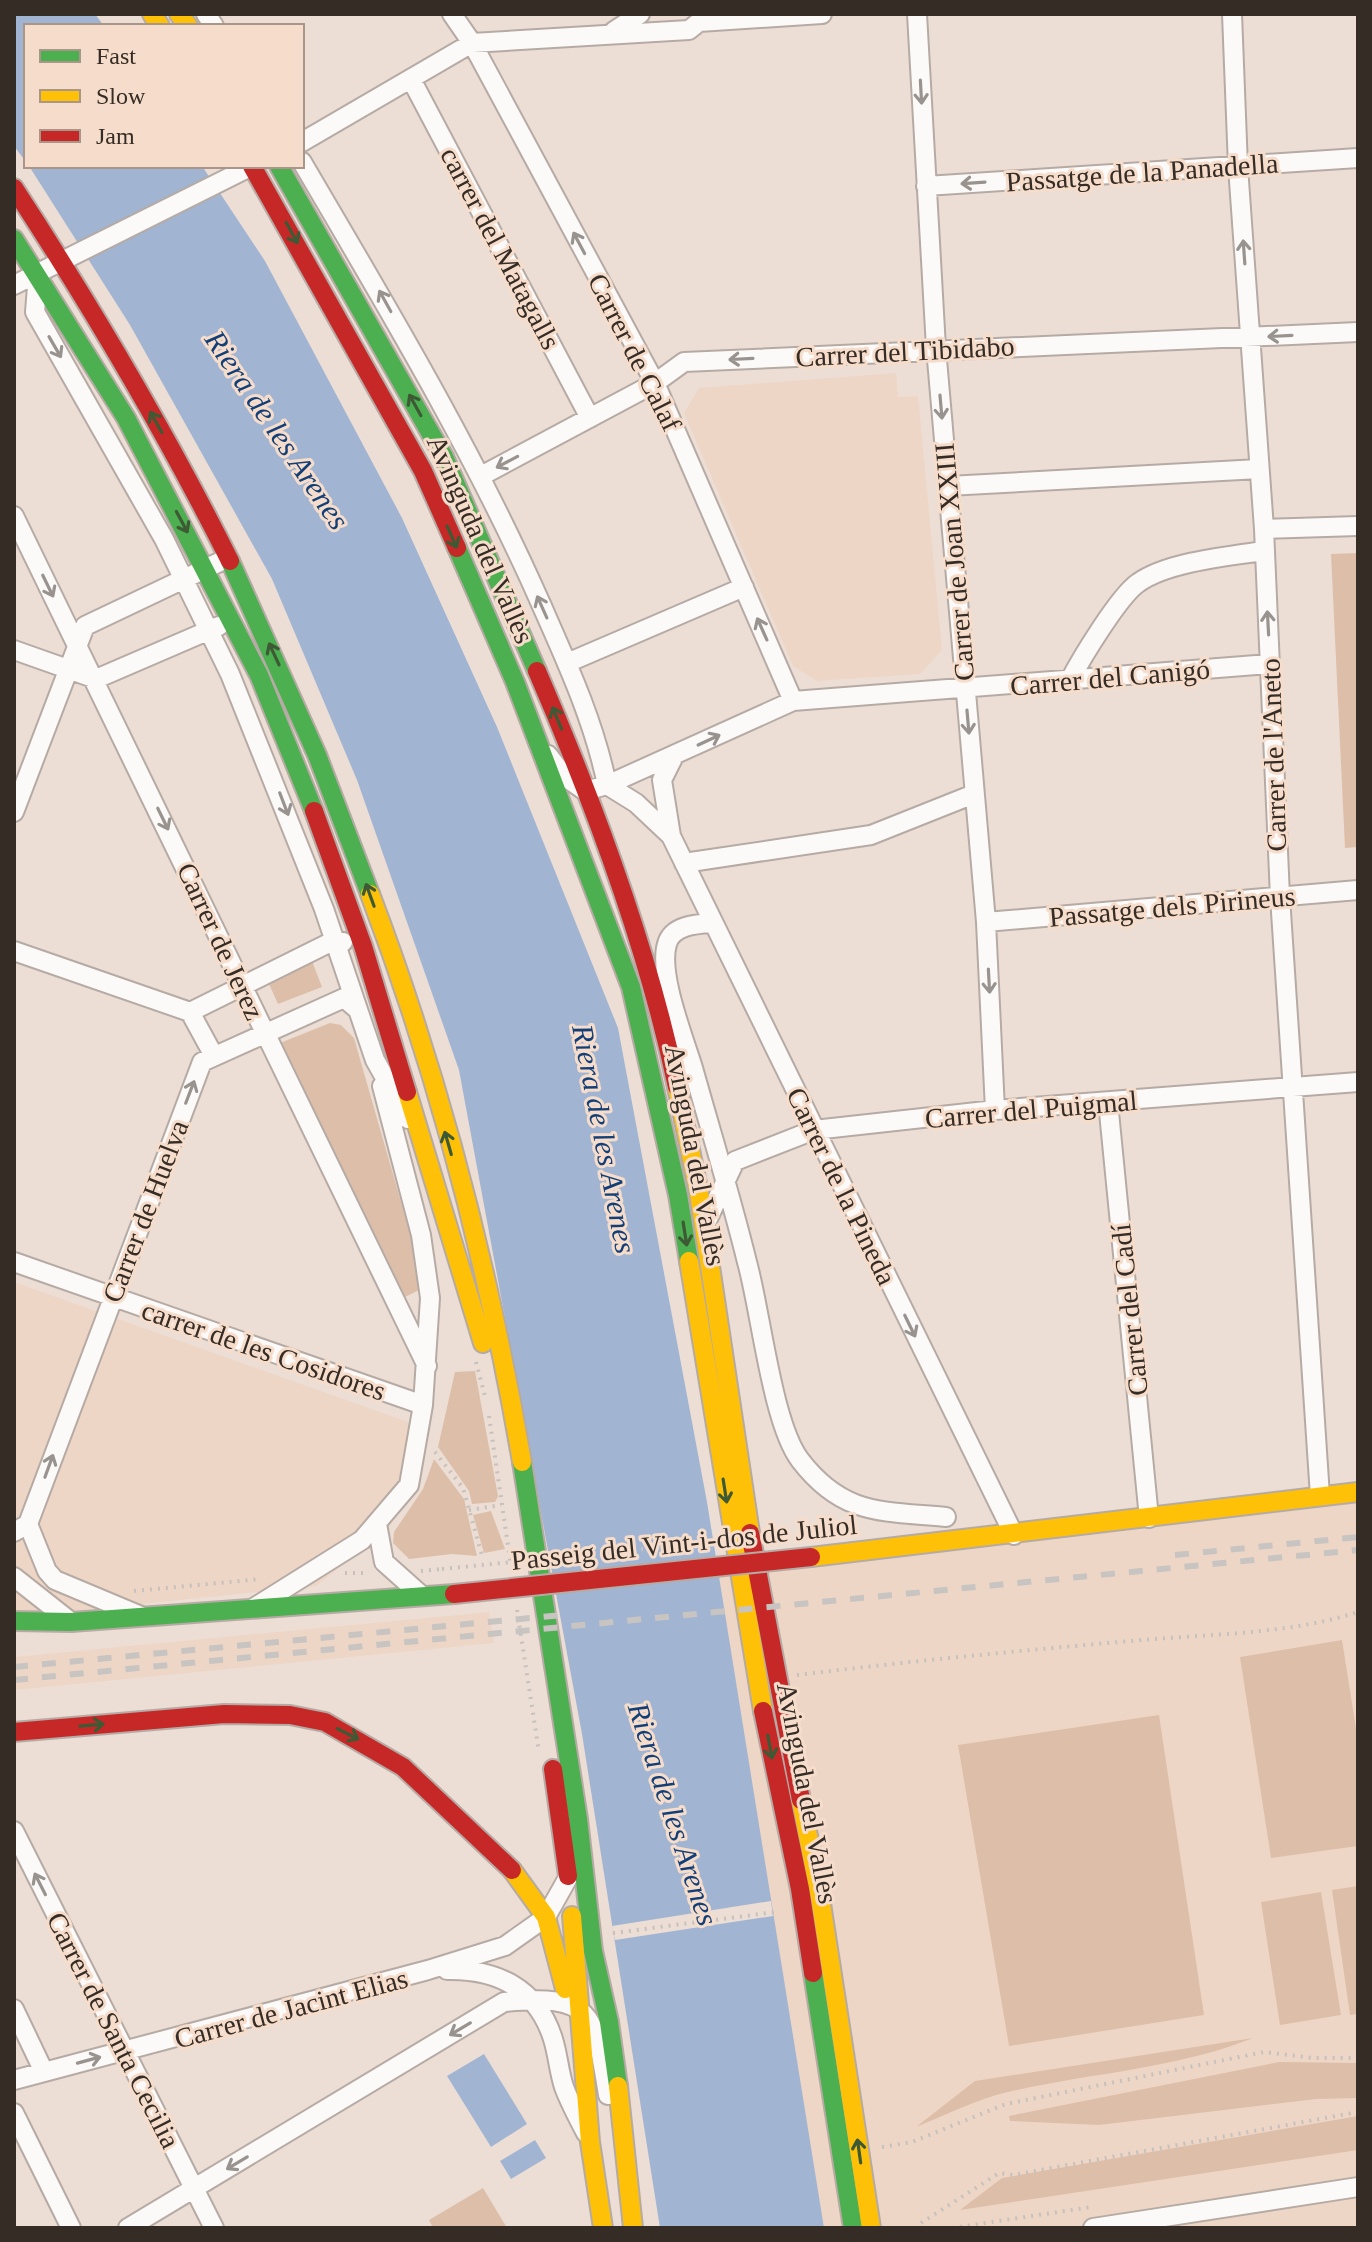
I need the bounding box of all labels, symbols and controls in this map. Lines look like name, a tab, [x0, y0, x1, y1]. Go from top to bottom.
legend	[24, 24, 304, 168]
text: Fast	[96, 43, 136, 69]
one-way arrow	[914, 78, 929, 105]
text: Slow	[96, 83, 146, 109]
text: Jam	[96, 123, 135, 149]
street label: carrer del Matagalls	[434, 142, 567, 354]
street label: Passatge de la Panadella	[1005, 147, 1280, 197]
one-way arrow	[960, 176, 987, 191]
one-way arrow	[285, 220, 300, 244]
one-way arrow	[571, 231, 587, 255]
one-way arrow	[1236, 239, 1251, 266]
street label: Carrer de Calaf	[582, 268, 688, 437]
one-way arrow	[377, 290, 392, 314]
water label: Riera de les Arenes	[198, 323, 356, 535]
one-way arrow	[1267, 329, 1294, 344]
street label: Carrer del Tibidabo	[795, 330, 1015, 373]
one-way arrow	[47, 335, 63, 358]
one-way arrow	[728, 352, 755, 367]
one-way arrow	[934, 393, 949, 420]
one-way arrow	[407, 394, 423, 417]
one-way arrow	[148, 411, 164, 434]
street label: Avinguda del Vallès	[421, 430, 540, 648]
street label: Carrer de Joan XXIII	[929, 442, 980, 682]
one-way arrow	[496, 455, 520, 471]
one-way arrow	[175, 510, 191, 534]
one-way arrow	[445, 525, 460, 549]
one-way arrow	[41, 574, 56, 598]
one-way arrow	[534, 595, 549, 620]
one-way arrow	[1260, 610, 1275, 637]
one-way arrow	[754, 618, 769, 642]
one-way arrow	[266, 642, 281, 666]
street label: Carrer del Canigó	[1009, 653, 1211, 702]
street label: Carrer de l'Aneto	[1255, 658, 1292, 852]
one-way arrow	[549, 706, 563, 731]
one-way arrow	[961, 708, 976, 735]
one-way arrow	[696, 731, 721, 746]
one-way arrow	[277, 791, 292, 816]
one-way arrow	[156, 807, 171, 831]
street label: Carrer de Jerez	[171, 858, 270, 1025]
street label: Passatge dels Pirineus	[1048, 880, 1297, 933]
one-way arrow	[362, 883, 376, 908]
one-way arrow	[981, 967, 996, 994]
water label: Riera de les Arenes	[566, 1021, 643, 1256]
street label: Avinguda del Vallès	[659, 1042, 732, 1268]
one-way arrow	[184, 1080, 198, 1105]
street label: Carrer de la Pineda	[780, 1083, 903, 1290]
street label: Carrer del Puigmal	[924, 1085, 1139, 1134]
street label: Carrer de Huelva	[96, 1115, 195, 1307]
one-way arrow	[440, 1130, 455, 1156]
one-way arrow	[678, 1221, 693, 1246]
street label: Carrer del Cadí	[1105, 1222, 1154, 1397]
street label: carrer de les Cosidores	[138, 1294, 390, 1407]
one-way arrow	[903, 1313, 918, 1337]
one-way arrow	[43, 1454, 57, 1479]
one-way arrow	[718, 1478, 733, 1503]
street label: Passeig del Vint-i-dos de Juliol	[509, 1509, 859, 1576]
street label: Avinguda del Vallès	[771, 1680, 844, 1906]
water label: Riera de les Arenes	[622, 1697, 725, 1929]
one-way arrow	[78, 1717, 105, 1732]
one-way arrow	[335, 1726, 359, 1742]
one-way arrow	[764, 1733, 779, 1759]
one-way arrow	[32, 1872, 48, 1896]
street label: Carrer de Santa Cecilia	[41, 1907, 187, 2154]
street label: Carrer de Jacint Elias	[171, 1962, 411, 2055]
one-way arrow	[449, 2021, 472, 2037]
one-way arrow	[76, 2051, 102, 2066]
one-way arrow	[851, 2139, 866, 2164]
one-way arrow	[226, 2155, 249, 2171]

